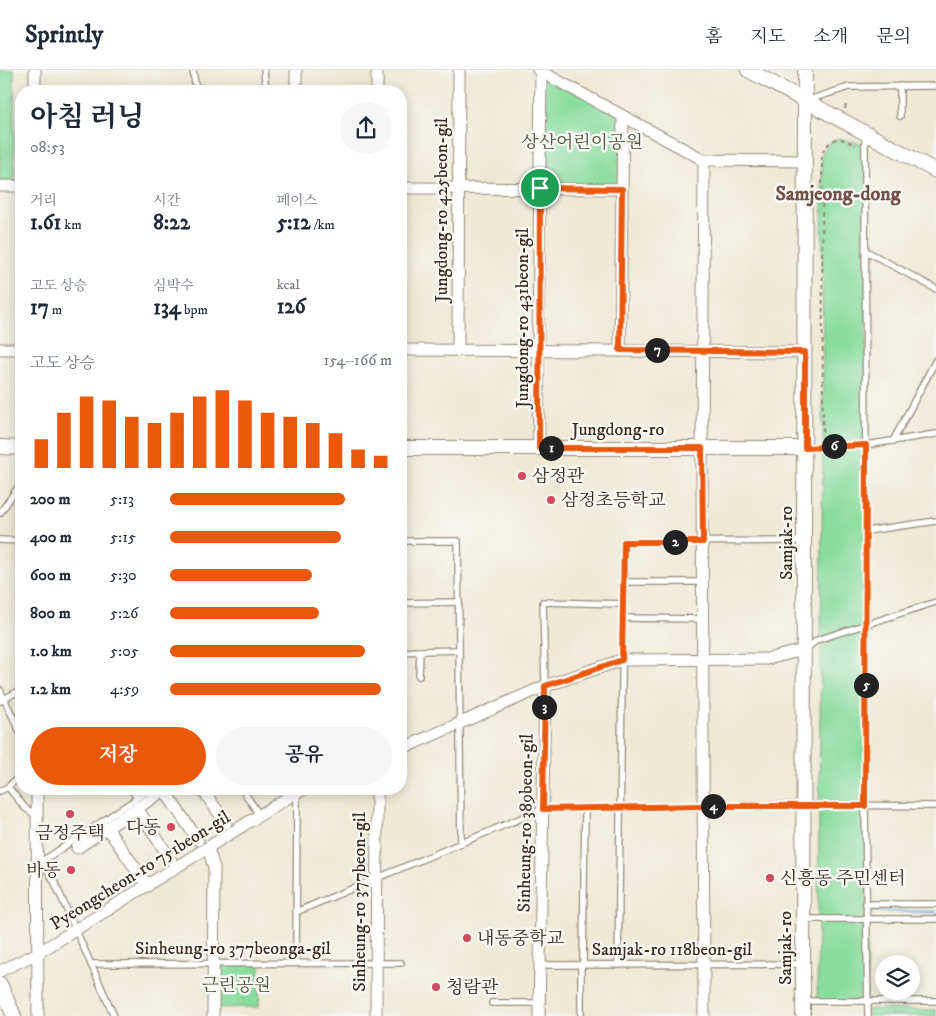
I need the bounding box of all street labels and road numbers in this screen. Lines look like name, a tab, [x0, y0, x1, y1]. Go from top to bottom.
street label: Jungdong-ro 425beon-gil	[431, 117, 453, 304]
street label: Jungdong-ro 431beon-gil	[512, 227, 534, 410]
street label: Jungdong-ro	[570, 419, 664, 441]
street label: Samjak-ro	[776, 506, 798, 580]
street label: Sinheung-ro 389beon-gil	[513, 733, 539, 913]
street label: Pyeongcheon-ro 751beon-gil	[47, 806, 235, 935]
street label: Sinheung-ro 377beon-gil	[349, 812, 371, 992]
street label: Samjak-ro	[775, 911, 797, 985]
street label: Sinheung-ro 377beonga-gil	[135, 938, 332, 960]
street label: Samjak-ro 118beon-gil	[592, 939, 753, 961]

